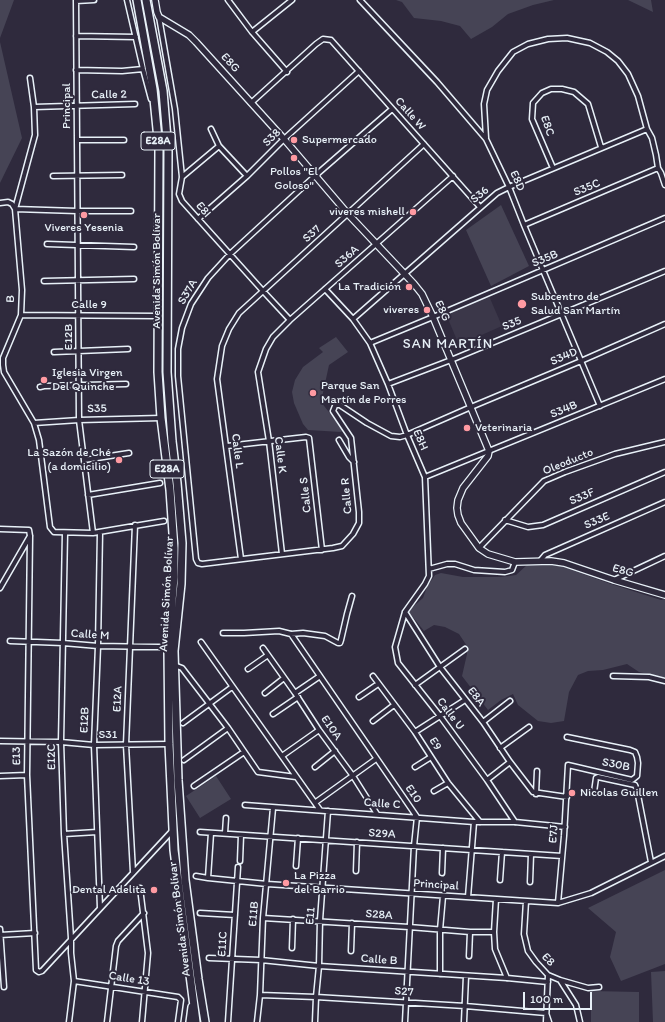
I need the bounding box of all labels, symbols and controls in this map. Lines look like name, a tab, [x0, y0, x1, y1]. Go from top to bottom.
street label: E8G	[217, 50, 243, 76]
street label: Principal	[60, 83, 74, 129]
street label: Calle 2	[91, 87, 127, 103]
street label: Calle W	[391, 95, 429, 133]
street label: E8C	[537, 114, 557, 138]
street label: S38	[260, 126, 284, 150]
road number: E28A	[141, 132, 175, 150]
place label: Supermercado	[302, 133, 377, 147]
marker: Supermercado	[289, 135, 299, 145]
marker: Pollos "El Goloso"	[289, 153, 299, 163]
place label: Pollos "El Goloso"	[270, 165, 318, 193]
street label: E8D	[506, 168, 528, 194]
street label: S35C	[572, 176, 602, 200]
street label: S36	[468, 183, 492, 207]
street label: E8I	[192, 199, 214, 221]
place label: viveres mishell	[329, 205, 405, 219]
marker: viveres mishell	[408, 207, 418, 217]
marker: Viveres Yesenia	[79, 210, 89, 220]
street label: Avenida Simón Bolívar	[150, 213, 164, 329]
place label: Viveres Yesenia	[44, 221, 124, 235]
street label: S37	[300, 222, 324, 246]
street label: S36A	[332, 243, 362, 271]
street label: S35B	[530, 247, 560, 271]
street label: S37A	[175, 277, 201, 307]
place label: La Tradición	[338, 280, 401, 294]
marker: La Tradición	[404, 282, 414, 292]
place label: Subcentro de Salud San Martín	[531, 290, 620, 318]
street label: B	[4, 295, 18, 303]
street label: Calle 9	[71, 298, 107, 312]
street label: E8G	[431, 298, 453, 324]
marker: Subcentro de Salud San Martín	[516, 298, 528, 310]
place label: viveres	[383, 303, 419, 317]
marker: viveres	[422, 305, 432, 315]
street label: S35	[500, 314, 524, 334]
street label: E12B	[62, 324, 76, 350]
district label: SAN MARTÍN	[403, 336, 493, 352]
street label: S34D	[548, 345, 580, 369]
place label: Iglesia Virgen Del Quinche	[52, 366, 123, 394]
marker: Iglesia Virgen Del Quinche	[39, 375, 49, 385]
place label: Parque San Martín de Porres	[321, 379, 407, 407]
marker: Parque San Martín de Porres	[308, 388, 318, 398]
street label: S34B	[548, 398, 580, 422]
street label: S35	[87, 402, 107, 416]
place label: Veterinaria	[475, 421, 532, 435]
marker: Veterinaria	[462, 423, 472, 433]
street label: E8H	[409, 427, 431, 453]
street label: Calle L	[228, 433, 246, 469]
street label: Calle K	[271, 436, 289, 474]
street label: Oleoducto	[541, 445, 595, 479]
place label: La Sazón de Ché (a domicilio)	[27, 446, 111, 474]
marker: La Sazón de Ché (a domicilio)	[114, 455, 124, 465]
road number: E28A	[150, 460, 184, 478]
street label: Calle S	[297, 476, 315, 514]
street label: Calle R	[338, 477, 356, 515]
street label: S33F	[567, 485, 597, 509]
street label: S33E	[582, 509, 612, 533]
street label: Avenida Simón Bolívar	[157, 536, 177, 652]
street label: E8G	[611, 561, 635, 581]
street label: Calle M	[70, 626, 110, 644]
street label: E8A	[464, 684, 488, 710]
street label: E12A	[110, 686, 126, 712]
street label: Calle U	[433, 695, 467, 733]
street label: E12B	[77, 707, 93, 733]
street label: E10A	[317, 713, 345, 743]
street label: S31	[99, 728, 117, 742]
street label: E9	[425, 735, 445, 753]
street label: E12C	[45, 744, 59, 770]
street label: E13	[10, 747, 24, 765]
street label: S30B	[601, 755, 631, 775]
street label: E10	[401, 782, 425, 806]
place label: Nicolas Guillen	[580, 786, 658, 800]
marker: Nicolas Guillen	[567, 788, 577, 798]
street label: Calle C	[363, 796, 401, 812]
street label: E7J	[546, 824, 562, 844]
street label: S29A	[368, 826, 396, 842]
street label: Avenida Simón Bolívar	[166, 861, 194, 977]
place label: La Pizza del Barrio	[294, 869, 345, 897]
street label: Principal	[413, 876, 459, 894]
marker: La Pizza del Barrio	[281, 878, 291, 888]
place label: Dental Adelita	[72, 883, 146, 897]
marker: Dental Adelita	[149, 885, 159, 895]
street label: E11B	[246, 901, 262, 927]
street label: E11	[303, 907, 319, 925]
street label: S28A	[365, 907, 393, 923]
street label: E11C	[215, 931, 231, 957]
street label: E8	[538, 950, 558, 970]
street label: Calle B	[360, 952, 398, 968]
street label: Calle 13	[107, 969, 151, 989]
street label: S27	[394, 984, 414, 1000]
scale bar	[525, 984, 594, 1010]
text: 100 m	[530, 992, 563, 1006]

